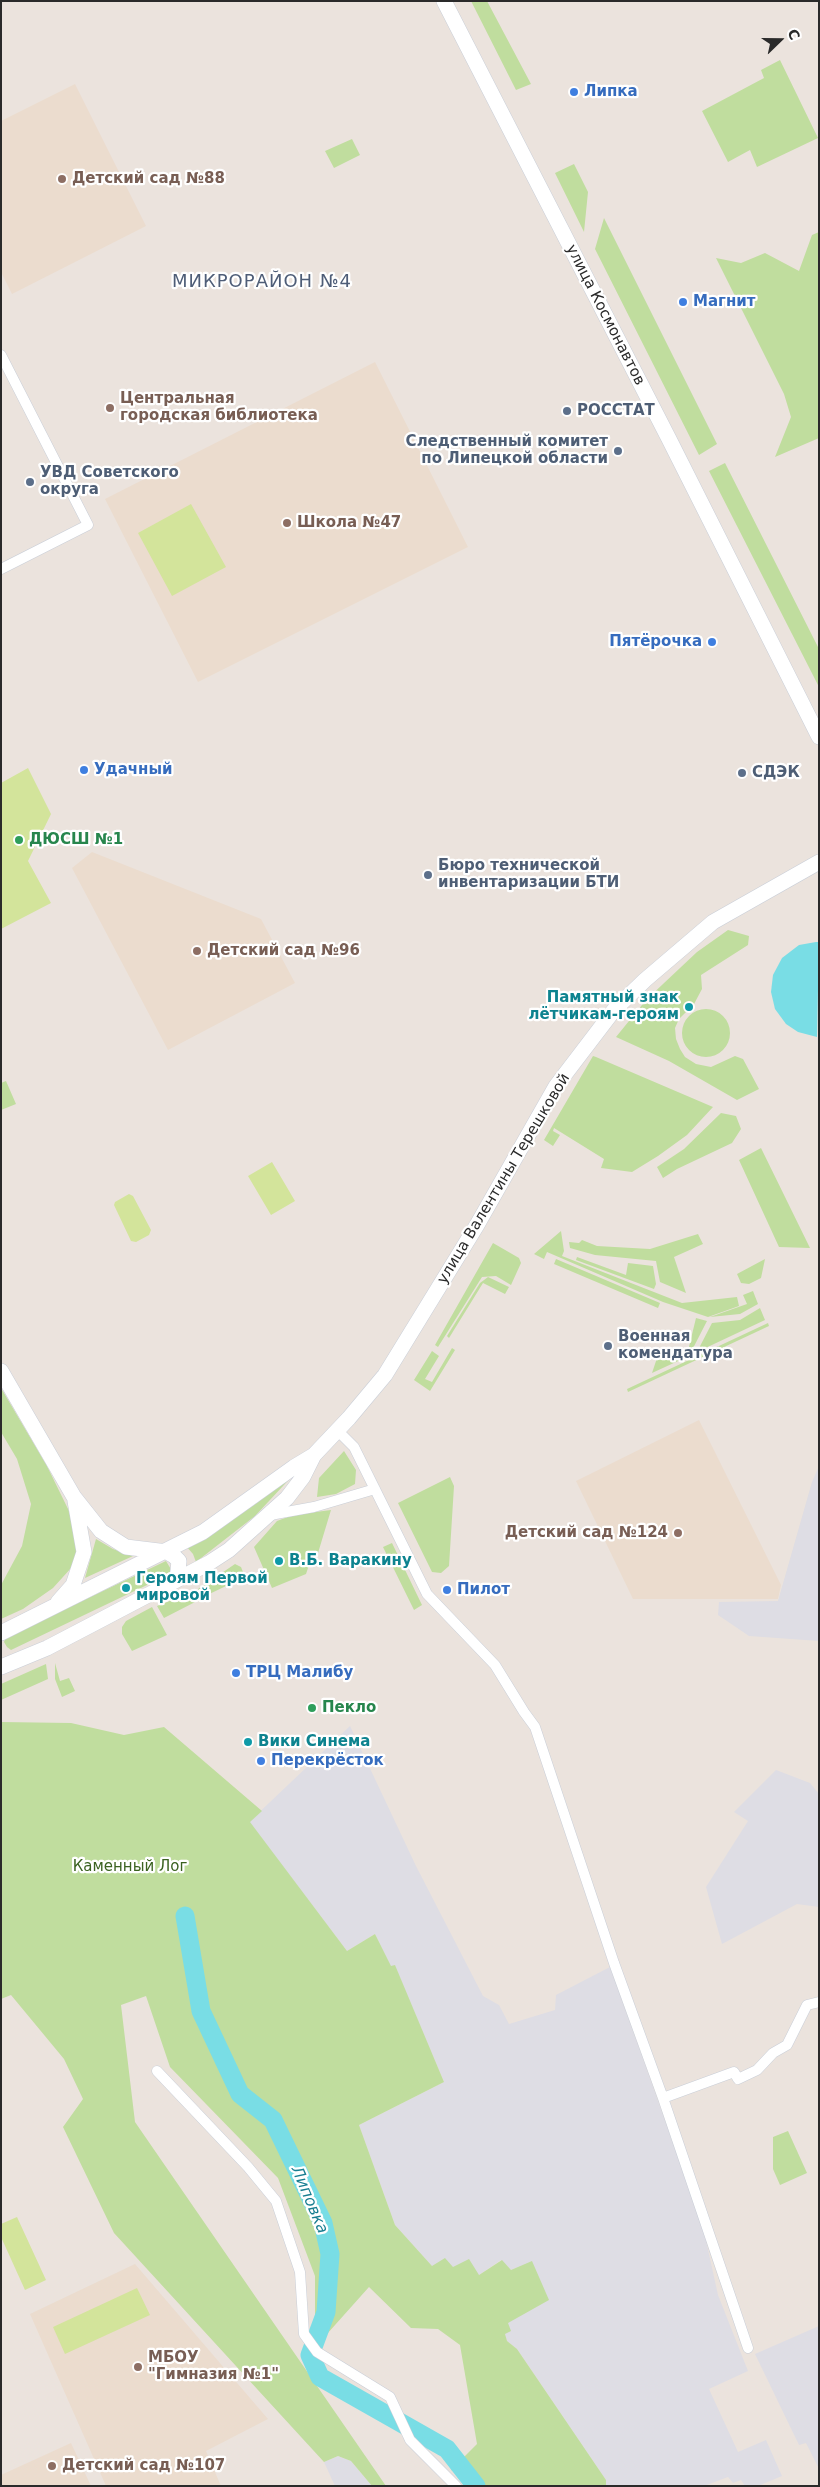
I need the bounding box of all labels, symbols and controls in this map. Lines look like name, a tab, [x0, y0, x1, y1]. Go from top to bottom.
north arrow	[755, 15, 805, 65]
text: С	[785, 27, 803, 42]
place label: Липка	[584, 83, 638, 101]
marker: Липка	[568, 86, 580, 98]
place label: Детский сад №88	[72, 170, 225, 188]
marker: Детский сад №88	[56, 173, 68, 185]
street label: улица Космонавтов	[562, 242, 648, 388]
district label: МИКРОРАЙОН №4	[170, 271, 354, 293]
place label: Магнит	[693, 293, 755, 311]
marker: Магнит	[677, 296, 689, 308]
place label: Центральная городская библиотека	[120, 390, 318, 425]
marker: Центральная городская библиотека	[104, 402, 116, 414]
place label: РОССТАТ	[577, 402, 655, 420]
marker: РОССТАТ	[561, 405, 573, 417]
place label: Следственный комитет по Липецкой области	[406, 433, 608, 468]
marker: Следственный комитет по Липецкой области	[612, 445, 624, 457]
place label: УВД Советского округа	[40, 464, 179, 499]
marker: УВД Советского округа	[24, 476, 36, 488]
place label: Школа №47	[297, 514, 401, 532]
marker: Школа №47	[281, 517, 293, 529]
place label: Пятёрочка	[609, 633, 702, 651]
marker: Пятёрочка	[706, 636, 718, 648]
place label: Удачный	[94, 761, 173, 779]
marker: Удачный	[78, 764, 90, 776]
place label: СДЭК	[752, 764, 800, 782]
marker: СДЭК	[736, 767, 748, 779]
place label: ДЮСШ №1	[29, 831, 123, 849]
marker: ДЮСШ №1	[13, 834, 25, 846]
place label: Бюро технической инвентаризации БТИ	[438, 857, 619, 892]
marker: Бюро технической инвентаризации БТИ	[422, 869, 434, 881]
place label: Детский сад №96	[207, 942, 360, 960]
marker: Детский сад №96	[191, 945, 203, 957]
place label: Памятный знак лётчикам-героям	[529, 989, 679, 1024]
marker: Памятный знак лётчикам-героям	[683, 1001, 695, 1013]
street label: улица Валентины Терешковой	[434, 1071, 574, 1287]
place label: Военная комендатура	[618, 1328, 733, 1363]
marker: Военная комендатура	[602, 1340, 614, 1352]
place label: Детский сад №124	[505, 1524, 668, 1542]
marker: Детский сад №124	[672, 1527, 684, 1539]
place label: В.Б. Варакину	[289, 1552, 412, 1570]
marker: В.Б. Варакину	[273, 1555, 285, 1567]
place label: Героям Первой мировой	[136, 1570, 268, 1605]
place label: Пилот	[457, 1581, 510, 1599]
marker: Героям Первой мировой	[120, 1582, 132, 1594]
marker: Пилот	[441, 1584, 453, 1596]
place label: ТРЦ Малибу	[246, 1664, 353, 1682]
marker: ТРЦ Малибу	[230, 1667, 242, 1679]
place label: Пекло	[322, 1699, 376, 1717]
marker: Пекло	[306, 1702, 318, 1714]
place label: Вики Синема	[258, 1733, 370, 1751]
marker: Вики Синема	[242, 1736, 254, 1748]
place label: Перекрёсток	[271, 1752, 384, 1770]
marker: Перекрёсток	[255, 1755, 267, 1767]
park label: Каменный Лог	[73, 1858, 187, 1876]
water label: Липовка	[286, 2163, 332, 2237]
place label: МБОУ "Гимназия №1"	[148, 2349, 279, 2384]
marker: МБОУ "Гимназия №1"	[132, 2361, 144, 2373]
place label: Детский сад №107	[62, 2457, 225, 2475]
marker: Детский сад №107	[46, 2460, 58, 2472]

